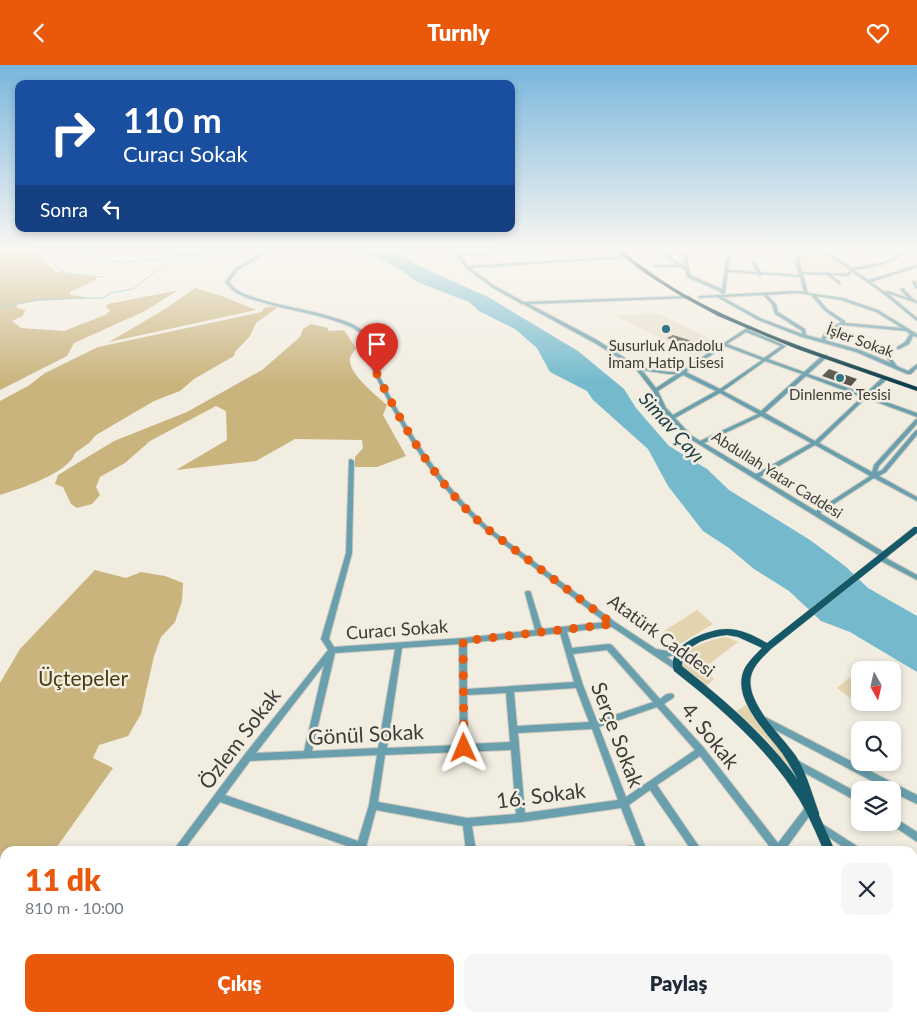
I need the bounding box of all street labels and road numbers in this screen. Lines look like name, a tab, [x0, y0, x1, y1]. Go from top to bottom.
street label: İşler Sokak	[824, 320, 897, 361]
street label: Abdullah Yatar Caddesi	[709, 427, 846, 522]
street label: Atatürk Caddesi	[604, 589, 719, 681]
street label: Curacı Sokak	[345, 614, 449, 644]
street label: Serçe Sokak	[587, 678, 650, 791]
street label: Özlem Sokak	[193, 682, 285, 793]
street label: 4. Sokak	[677, 697, 745, 773]
street label: Gönül Sokak	[307, 718, 425, 749]
street label: 16. Sokak	[495, 777, 587, 812]

